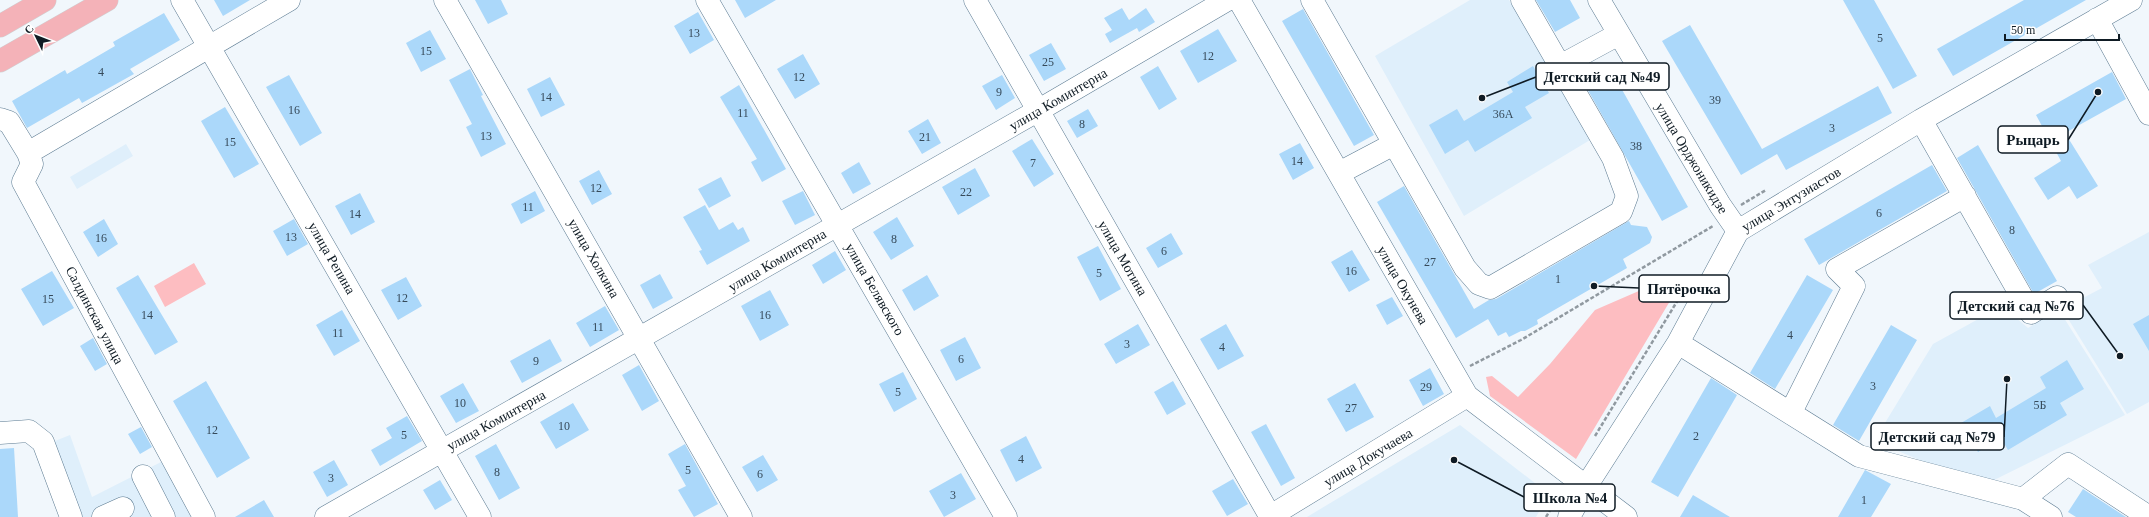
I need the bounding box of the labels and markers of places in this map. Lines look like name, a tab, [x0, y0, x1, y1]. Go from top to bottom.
callout: Детский сад №49	[1536, 63, 1669, 90]
callout: Рыцарь	[1998, 126, 2068, 153]
callout: Пятёрочка	[1639, 275, 1729, 302]
callout: Детский сад №76	[1950, 292, 2083, 319]
callout: Детский сад №79	[1871, 423, 2004, 450]
callout: Школа №4	[1524, 484, 1615, 511]

